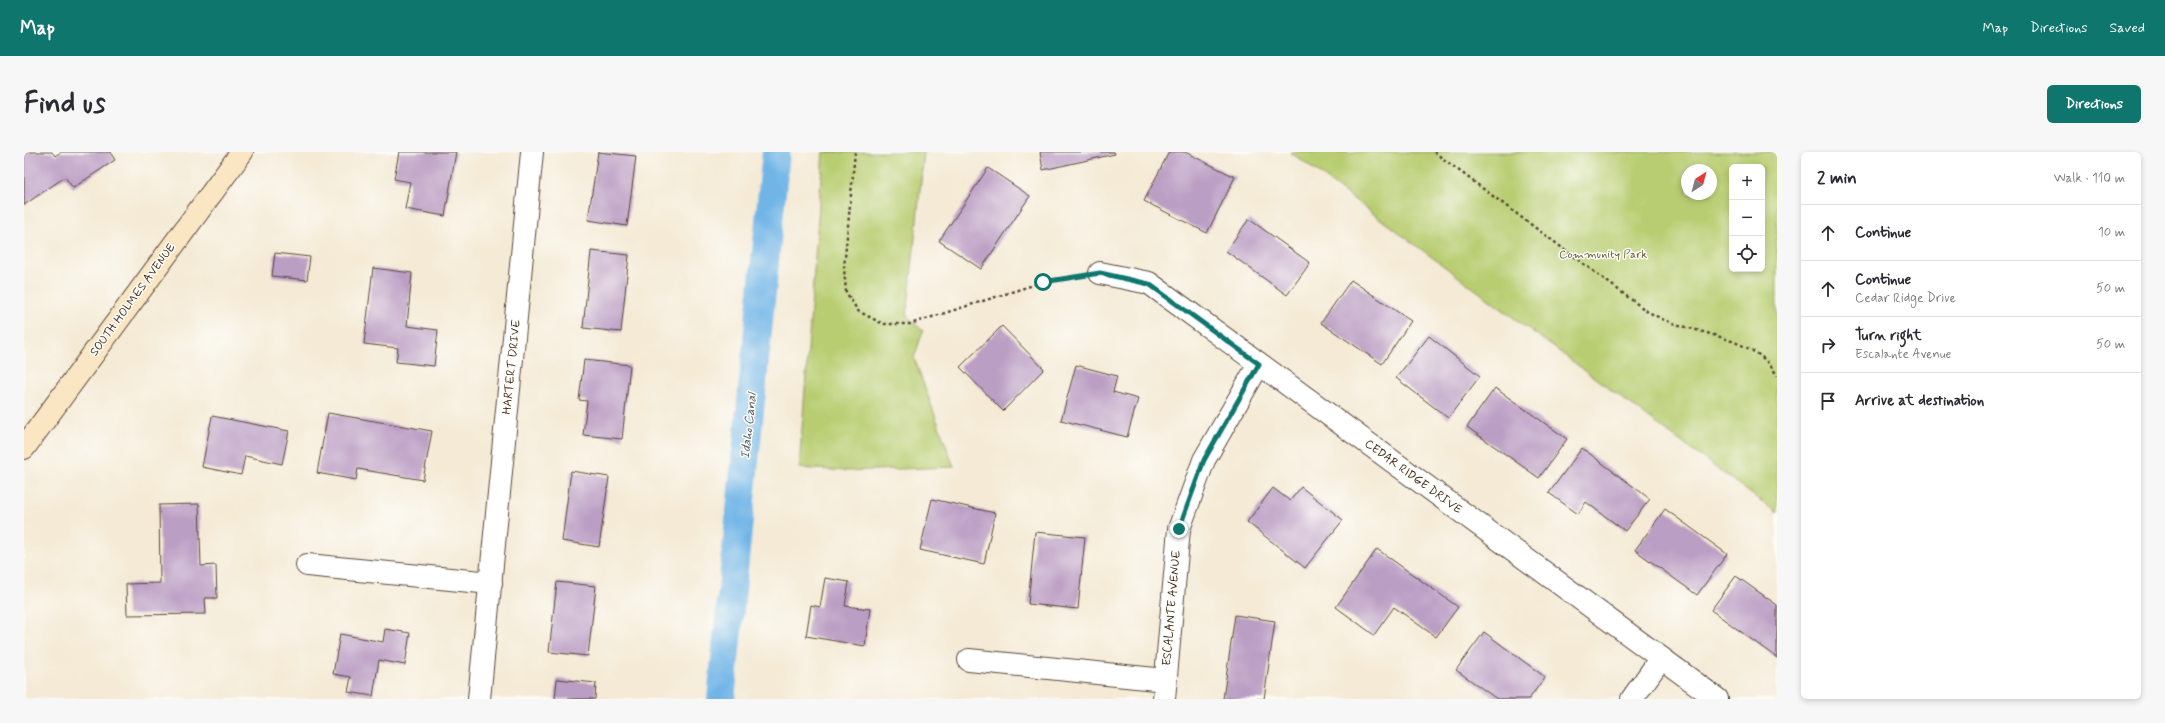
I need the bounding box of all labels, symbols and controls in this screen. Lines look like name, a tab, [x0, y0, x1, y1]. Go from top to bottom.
text: Map	[20, 16, 55, 41]
text: Map	[1982, 19, 2008, 37]
text: Directions	[2030, 19, 2088, 37]
text: Saved	[2110, 19, 2145, 37]
button: Directions	[2047, 85, 2141, 123]
text: Find us	[24, 86, 105, 123]
north arrow	[1681, 164, 1717, 200]
map controls	[1729, 164, 1765, 272]
button: +	[1729, 164, 1765, 200]
text: 2 min	[1817, 167, 1857, 189]
text: Walk · 110 m	[2054, 170, 2125, 187]
button: −	[1729, 200, 1765, 236]
icon: ahead	[1817, 222, 1839, 244]
text: Continue	[1855, 223, 1911, 243]
text: 10 m	[2098, 224, 2125, 241]
button: locate	[1729, 236, 1765, 272]
street label: SOUTH HOLMES AVENUE	[87, 240, 179, 359]
park label: Community Park	[1559, 247, 1647, 263]
text: Continue	[1855, 270, 1911, 290]
route start	[1034, 273, 1052, 291]
icon: ahead	[1817, 278, 1839, 300]
text: 50 m	[2096, 280, 2125, 297]
text: Cedar Ridge Drive	[1855, 290, 1956, 307]
street label: HARTERT DRIVE	[499, 318, 525, 415]
text: Turn right	[1855, 326, 1922, 346]
icon: right	[1817, 334, 1839, 356]
text: 50 m	[2096, 336, 2125, 353]
text: Escalante Avenue	[1855, 346, 1951, 363]
water label: Idaho Canal	[737, 390, 761, 460]
icon: arrive	[1817, 390, 1839, 412]
text: Arrive at destination	[1855, 391, 1984, 411]
street label: CEDAR RIDGE DRIVE	[1361, 436, 1465, 518]
route end	[1170, 520, 1188, 538]
street label: ESCALANTE AVENUE	[1159, 549, 1185, 666]

